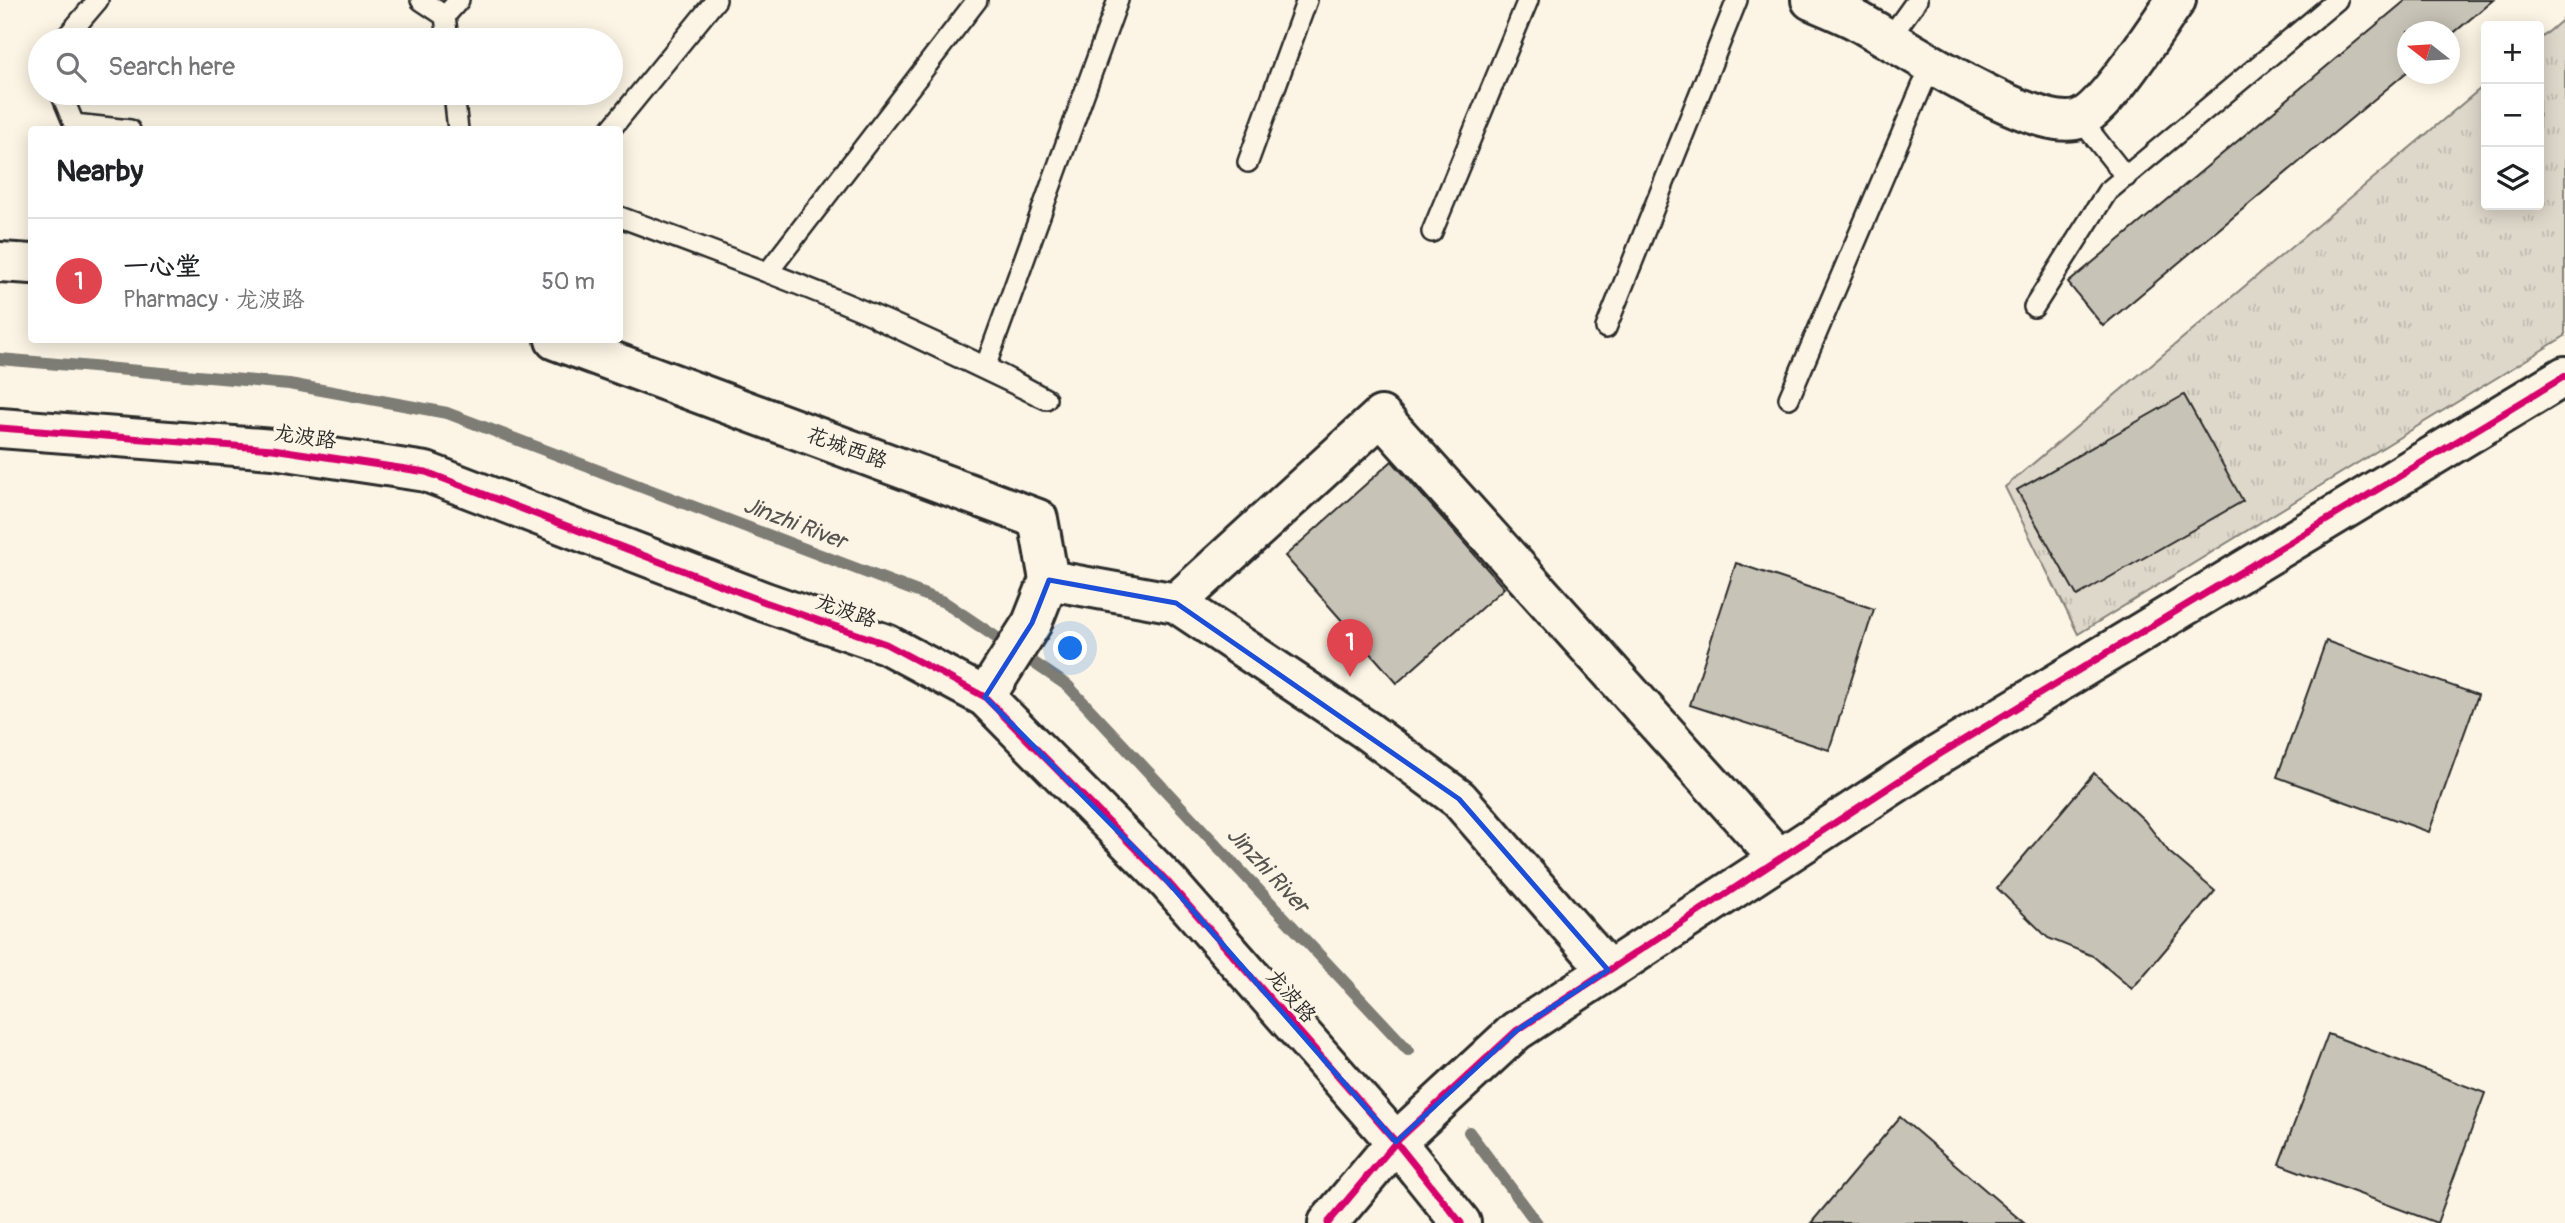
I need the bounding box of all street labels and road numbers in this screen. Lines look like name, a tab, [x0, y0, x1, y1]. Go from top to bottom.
street label: 龙波路	[272, 419, 338, 455]
street label: 花城西路	[803, 421, 891, 475]
street label: 龙波路	[812, 588, 880, 634]
street label: 龙波路	[1260, 963, 1322, 1029]

